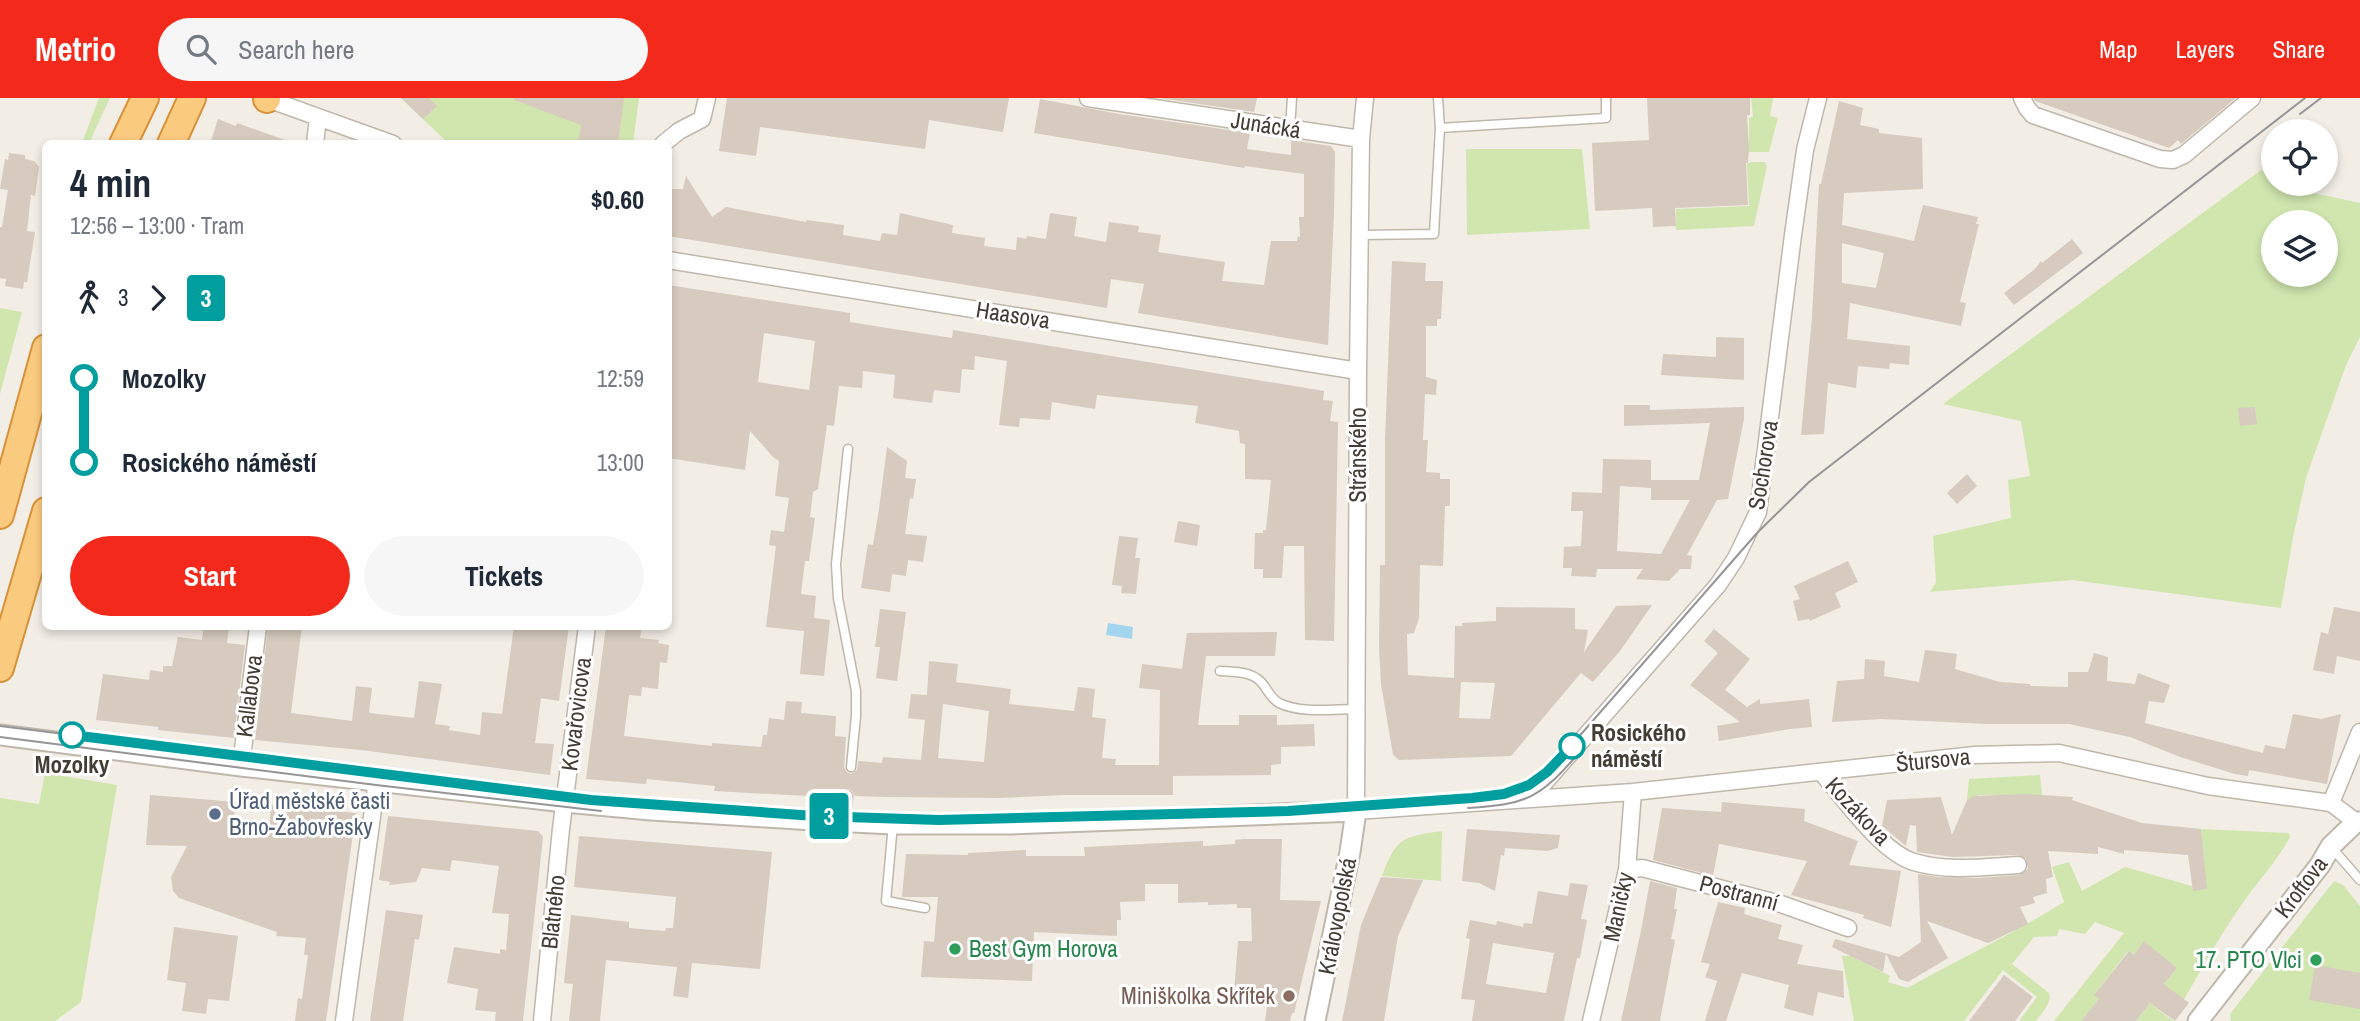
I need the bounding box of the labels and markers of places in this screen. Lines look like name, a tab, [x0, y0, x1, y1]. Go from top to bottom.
place label: Rosického náměstí	[1591, 717, 1686, 774]
marker: Mozolky	[59, 722, 85, 748]
marker: Rosického náměstí	[1559, 733, 1585, 759]
place label: Mozolky	[35, 749, 110, 780]
place label: Úřad městské časti Brno-Žabovřesky	[229, 785, 390, 842]
marker: Úřad městské časti Brno-Žabovřesky	[207, 806, 223, 822]
place label: Best Gym Horova	[969, 933, 1118, 964]
marker: Best Gym Horova	[947, 941, 963, 957]
place label: 17. PTO Vlci	[2195, 944, 2302, 975]
marker: 17. PTO Vlci	[2308, 952, 2324, 968]
place label: Miniškolka Skřítek	[1121, 980, 1276, 1011]
marker: Miniškolka Skřítek	[1281, 988, 1297, 1004]

